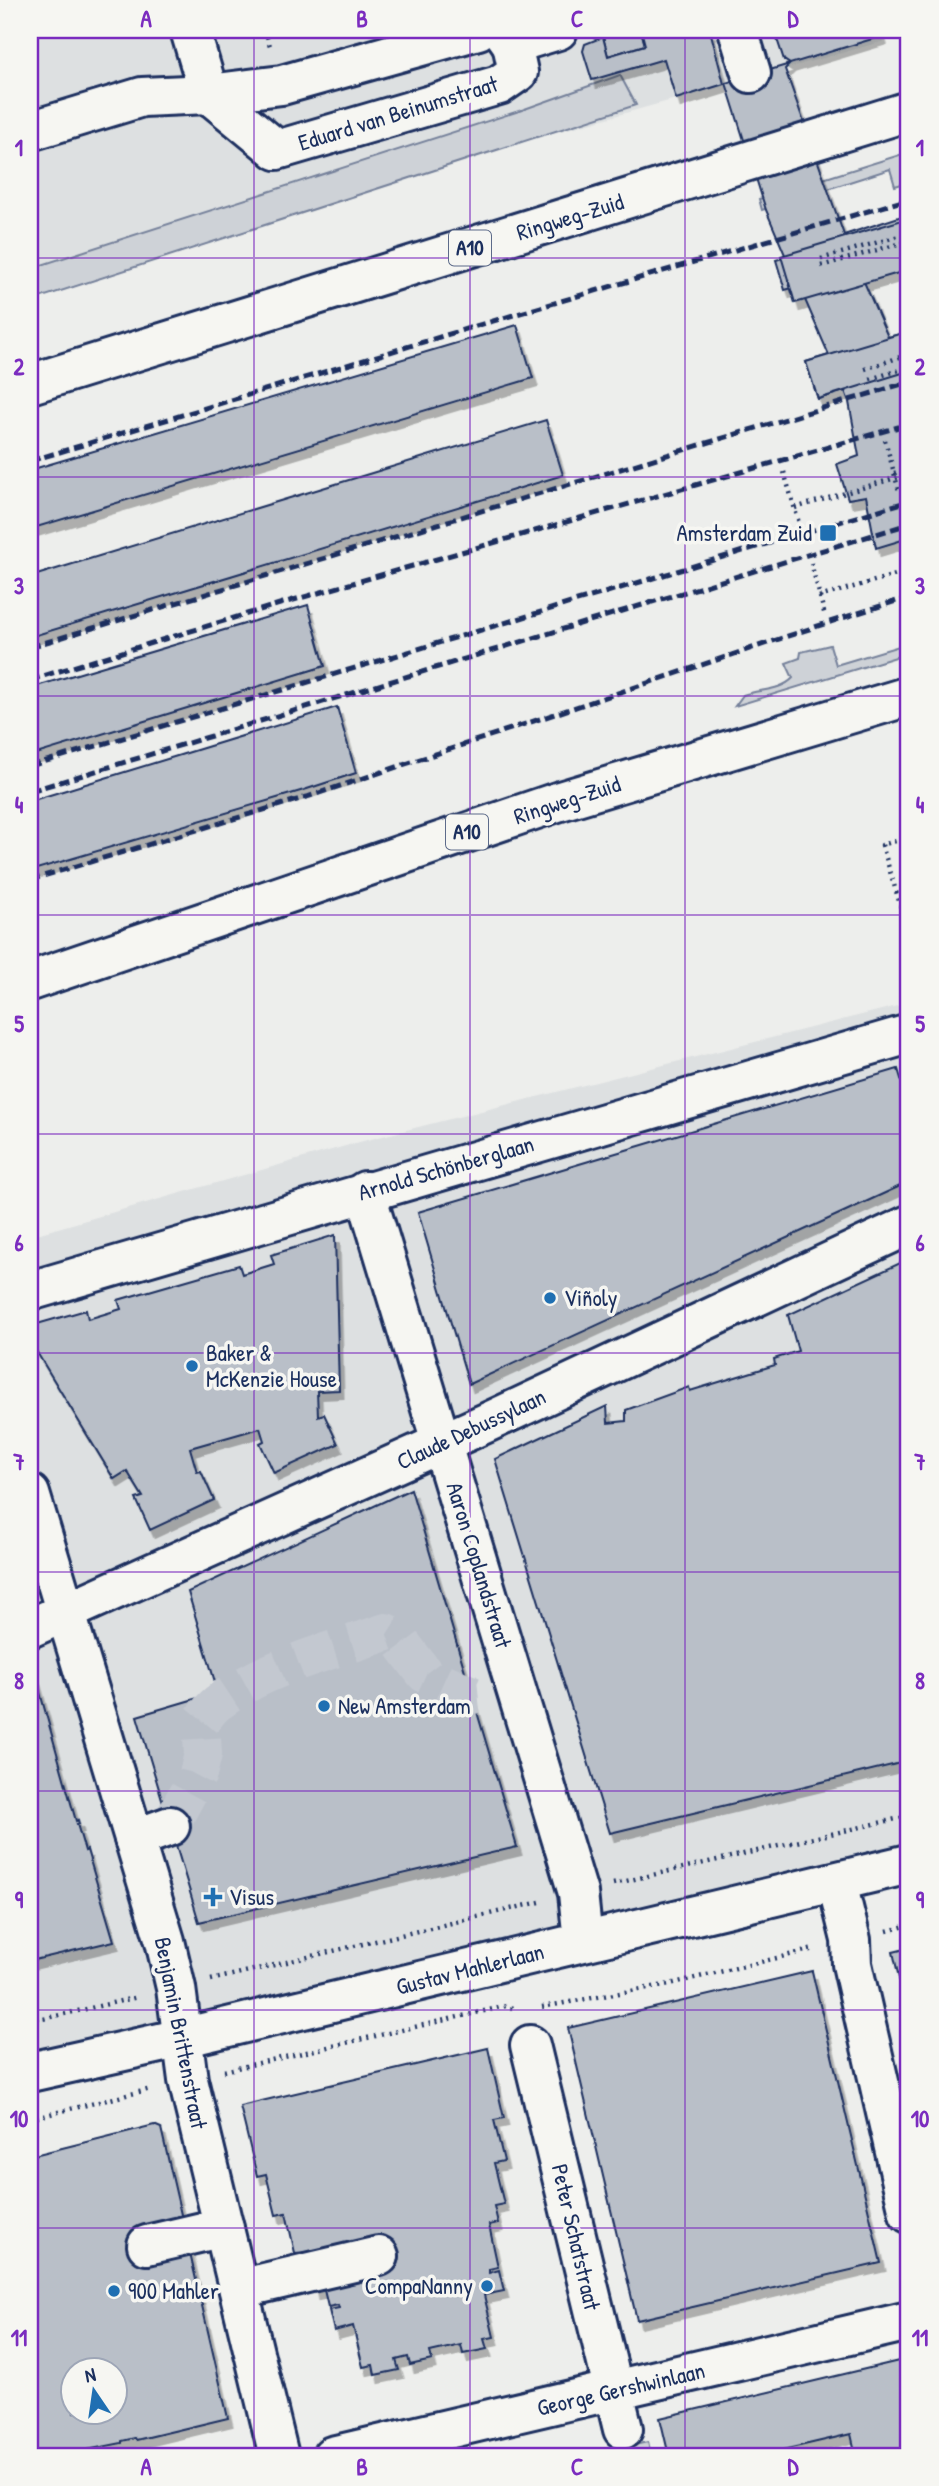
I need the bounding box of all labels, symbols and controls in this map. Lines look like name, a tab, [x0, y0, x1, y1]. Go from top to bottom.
text: A	[140, 3, 152, 34]
text: B	[356, 3, 368, 34]
text: C	[571, 3, 583, 34]
text: D	[788, 3, 800, 34]
street label: Eduard van Beinumstraat	[294, 67, 502, 158]
text: 1	[15, 132, 23, 163]
text: 1	[916, 132, 924, 163]
street label: Ringweg-Zuid	[512, 186, 627, 248]
road number: A10	[449, 230, 491, 266]
text: 2	[14, 351, 25, 382]
text: 2	[915, 351, 926, 382]
place label: Amsterdam Zuid	[676, 517, 812, 548]
marker: Amsterdam Zuid	[818, 523, 838, 543]
text: 3	[14, 570, 24, 601]
text: 3	[915, 570, 925, 601]
street label: Ringweg-Zuid	[509, 768, 624, 831]
text: 4	[15, 789, 24, 820]
text: 4	[916, 789, 925, 820]
road number: A10	[446, 814, 488, 850]
text: 5	[14, 1008, 24, 1039]
text: 5	[915, 1008, 925, 1039]
street label: Arnold Schönberglaan	[354, 1128, 537, 1207]
text: 6	[14, 1227, 24, 1258]
text: 6	[915, 1227, 925, 1258]
place label: Viñoly	[564, 1282, 618, 1313]
marker: Viñoly	[542, 1290, 558, 1306]
place label: Baker & McKenzie House	[206, 1337, 337, 1394]
marker: Baker & McKenzie House	[184, 1358, 200, 1374]
street label: Claude Debussylaan	[391, 1380, 550, 1477]
text: 7	[12, 1446, 25, 1477]
text: 7	[913, 1446, 926, 1477]
street label: Aaron Coplandstraat	[440, 1478, 520, 1653]
text: 8	[14, 1665, 24, 1696]
text: 8	[915, 1665, 925, 1696]
place label: New Amsterdam	[338, 1690, 471, 1721]
marker: New Amsterdam	[316, 1698, 332, 1714]
place label: Visus	[229, 1881, 274, 1912]
text: 9	[15, 1884, 24, 1915]
text: 9	[916, 1884, 925, 1915]
marker: Visus	[203, 1887, 223, 1907]
street label: Benjamin Brittenstraat	[148, 1934, 215, 2133]
street label: Gustav Mahlerlaan	[393, 1935, 547, 2002]
text: 10	[10, 2103, 28, 2134]
text: 10	[911, 2103, 929, 2134]
street label: Peter Schatstraat	[545, 2161, 609, 2314]
place label: CompaNanny	[365, 2270, 473, 2301]
place label: 900 Mahler	[128, 2275, 219, 2306]
marker: CompaNanny	[479, 2278, 495, 2294]
marker: 900 Mahler	[106, 2283, 122, 2299]
text: 11	[11, 2322, 27, 2353]
text: 11	[912, 2322, 928, 2353]
street label: George Gershwinlaan	[534, 2354, 708, 2423]
north arrow	[60, 2356, 130, 2426]
text: N	[82, 2361, 98, 2388]
text: A	[140, 2451, 152, 2482]
text: B	[356, 2451, 368, 2482]
text: C	[571, 2451, 583, 2482]
text: D	[788, 2451, 800, 2482]

